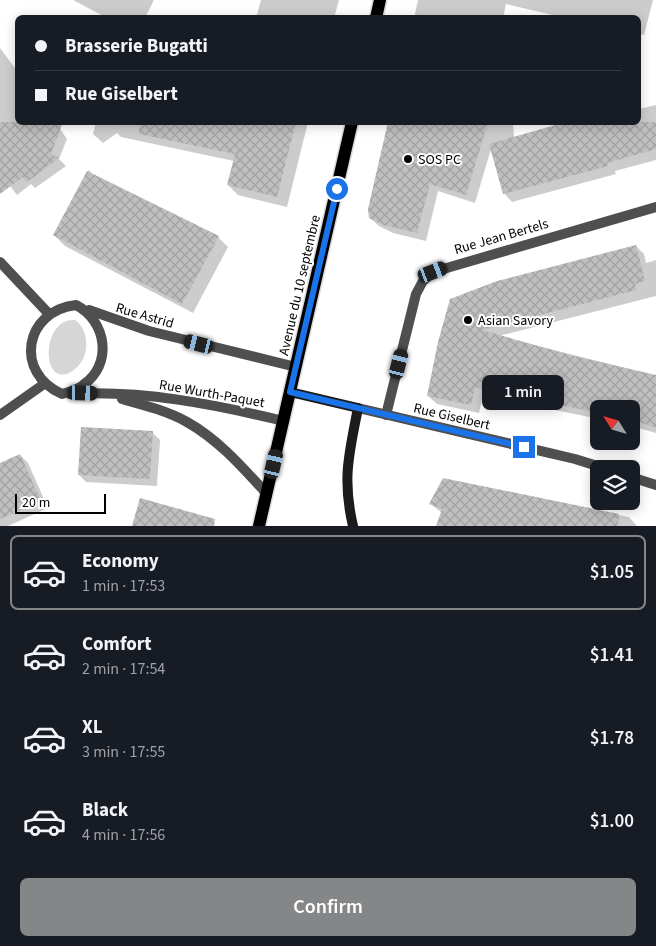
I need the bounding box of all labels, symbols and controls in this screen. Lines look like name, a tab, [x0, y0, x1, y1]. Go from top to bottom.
text: Brasserie Bugatti	[65, 33, 208, 60]
text: Rue Giselbert	[65, 81, 178, 108]
place label: SOS PC	[418, 150, 461, 170]
marker: SOS PC	[402, 153, 414, 165]
route start	[326, 178, 348, 200]
street label: Avenue du 10 septembre	[274, 213, 326, 357]
street label: Rue Jean Bertels	[452, 214, 551, 260]
car	[416, 260, 449, 284]
street label: Rue Astrid	[113, 298, 176, 334]
place label: Asian Savory	[478, 311, 554, 331]
marker: Asian Savory	[462, 314, 474, 326]
car	[182, 333, 215, 355]
car	[388, 348, 409, 380]
callout: 1 min	[483, 374, 565, 410]
street label: Rue Wurth-Paquet	[157, 375, 266, 413]
text: 1 min	[504, 381, 542, 403]
car	[67, 385, 98, 401]
street label: Rue Giselbert	[411, 398, 492, 436]
north arrow	[590, 400, 640, 450]
map controls	[590, 400, 640, 510]
route end	[513, 436, 535, 458]
car	[263, 448, 284, 480]
button: layers	[590, 460, 640, 510]
scale bar	[15, 491, 106, 514]
text: 20 m	[22, 493, 50, 513]
text: Economy	[82, 548, 159, 575]
icon: car	[22, 550, 67, 595]
text: $1.05	[590, 559, 634, 586]
text: 1 min · 17:53	[82, 575, 165, 597]
text: Comfort	[82, 631, 152, 658]
icon: car	[22, 633, 67, 678]
text: $1.41	[590, 642, 634, 669]
text: 2 min · 17:54	[82, 658, 165, 680]
text: XL	[82, 714, 103, 741]
icon: car	[22, 716, 67, 761]
text: $1.78	[590, 725, 634, 752]
text: 3 min · 17:55	[82, 741, 165, 763]
text: Black	[82, 797, 128, 824]
icon: car	[22, 799, 67, 844]
text: $1.00	[590, 808, 634, 835]
text: 4 min · 17:56	[82, 824, 165, 846]
button: Confirm	[20, 878, 636, 936]

